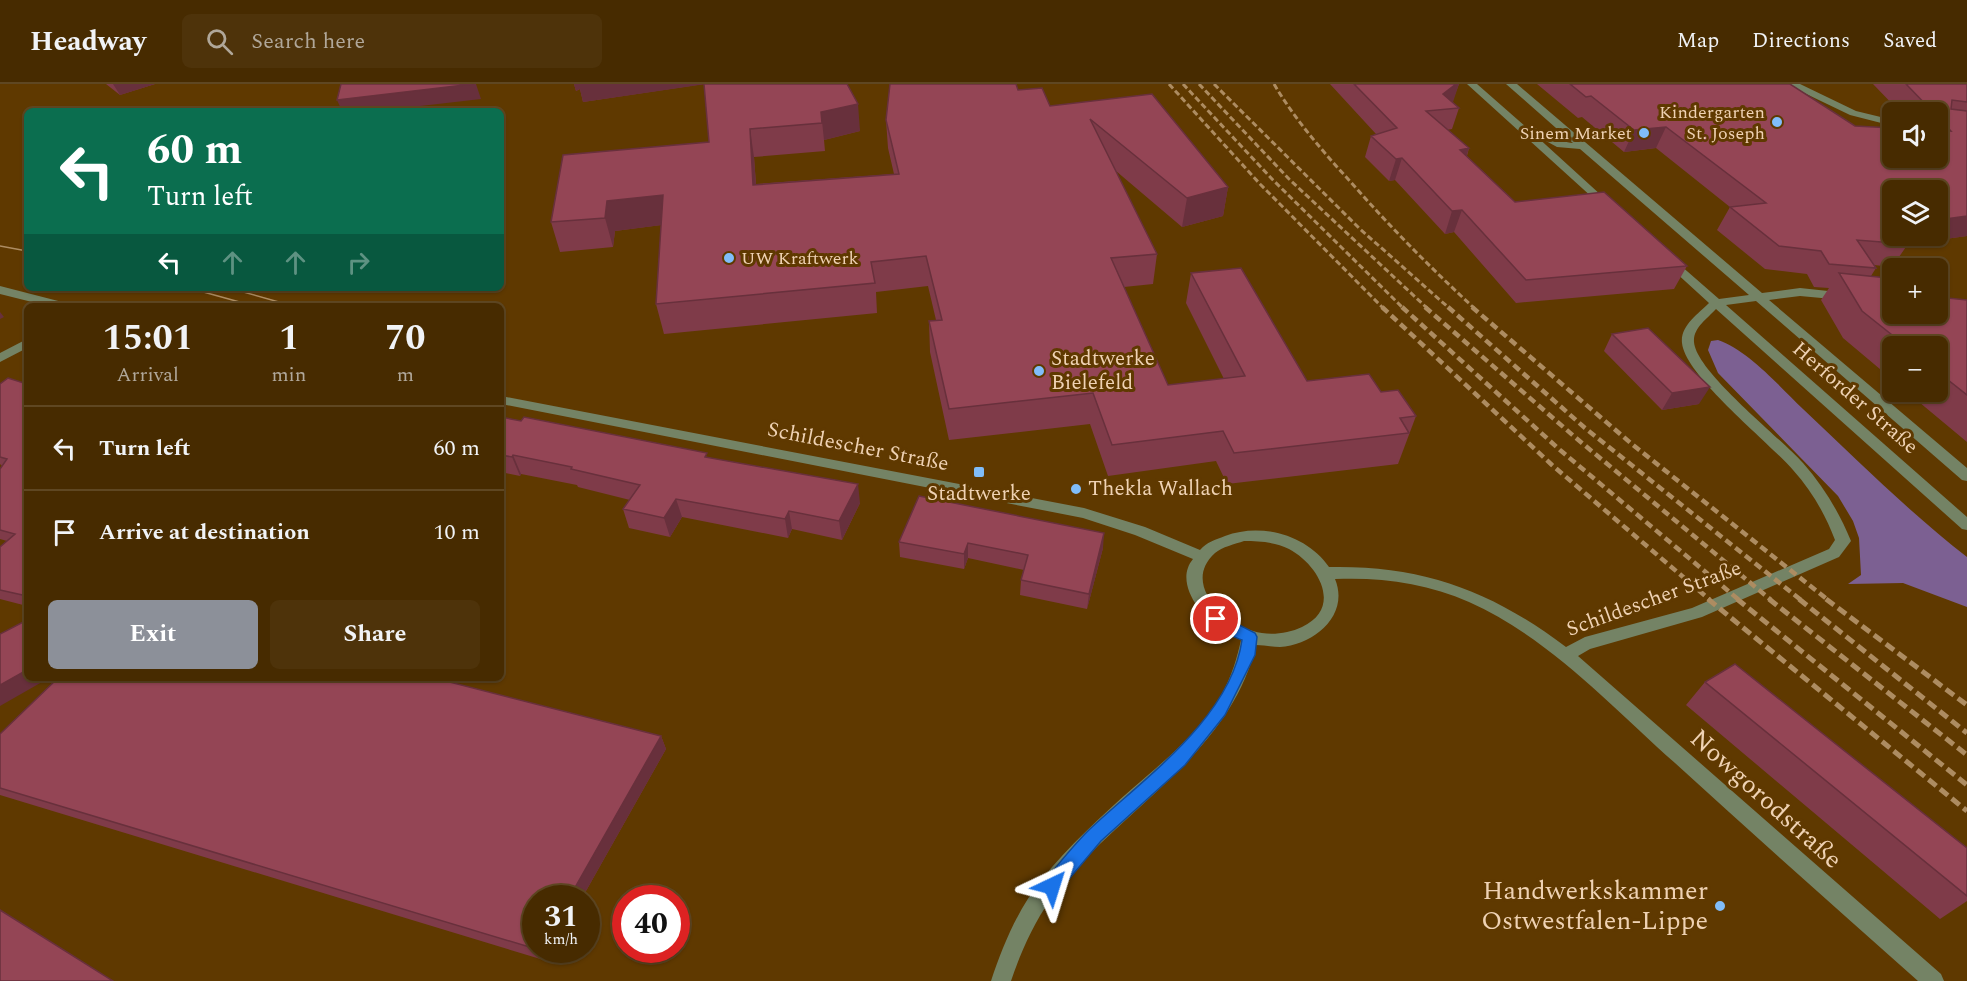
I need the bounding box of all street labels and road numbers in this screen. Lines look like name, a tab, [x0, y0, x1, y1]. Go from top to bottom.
street label: Herforder Straße	[1785, 334, 1925, 462]
street label: Schildescher Straße	[765, 414, 951, 480]
street label: Schildescher Straße	[1562, 552, 1746, 646]
street label: Nowgorodstraße	[1681, 719, 1851, 879]

